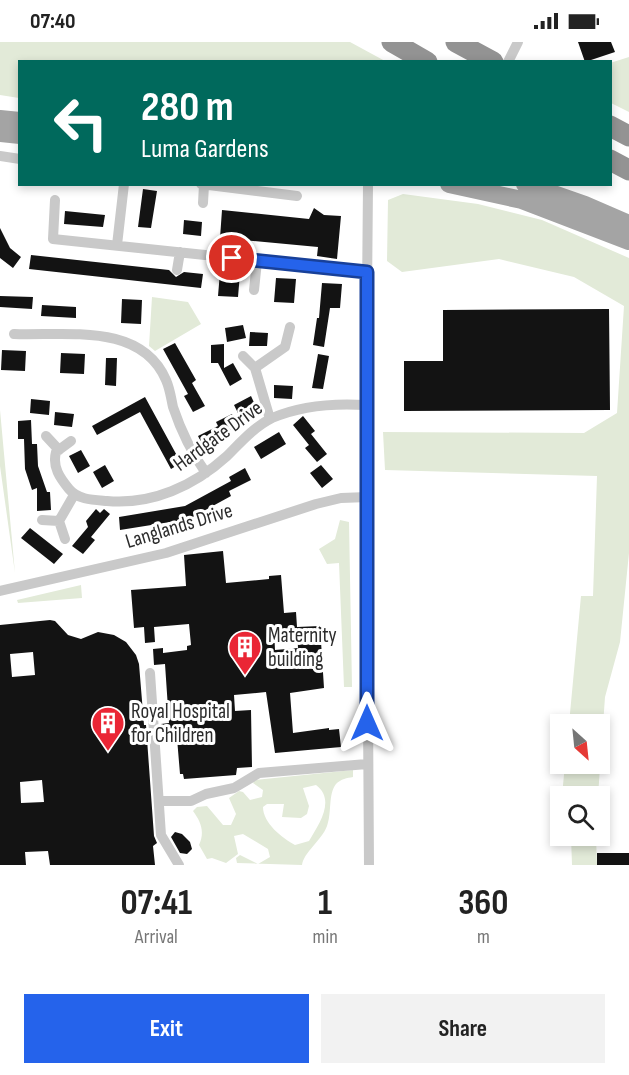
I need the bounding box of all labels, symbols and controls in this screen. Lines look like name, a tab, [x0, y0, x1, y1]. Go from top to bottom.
text: 07:40	[30, 8, 76, 35]
text: 280 m	[141, 82, 234, 133]
icon: left	[42, 84, 120, 162]
text: Luma Gardens	[141, 133, 269, 165]
pin	[206, 232, 257, 283]
icon: arrive	[215, 241, 248, 274]
street label: Hardgate Drive	[169, 395, 267, 477]
street label: Langlands Drive	[123, 498, 235, 554]
place label: Maternity building	[268, 623, 337, 672]
building icon: Maternity building	[227, 629, 263, 676]
position arrow	[335, 691, 399, 755]
place label: Royal Hospital for Children	[131, 699, 230, 748]
building icon: Royal Hospital for Children	[90, 705, 126, 752]
north arrow	[550, 714, 610, 774]
map controls	[550, 714, 610, 846]
button: search	[550, 786, 610, 846]
text: 07:41	[121, 882, 192, 925]
text: 1	[318, 882, 332, 925]
text: 360	[458, 882, 508, 925]
text: Arrival	[135, 925, 178, 949]
text: min	[313, 925, 338, 949]
text: m	[477, 925, 490, 949]
button: Exit	[24, 994, 309, 1063]
button: Share	[321, 994, 605, 1063]

